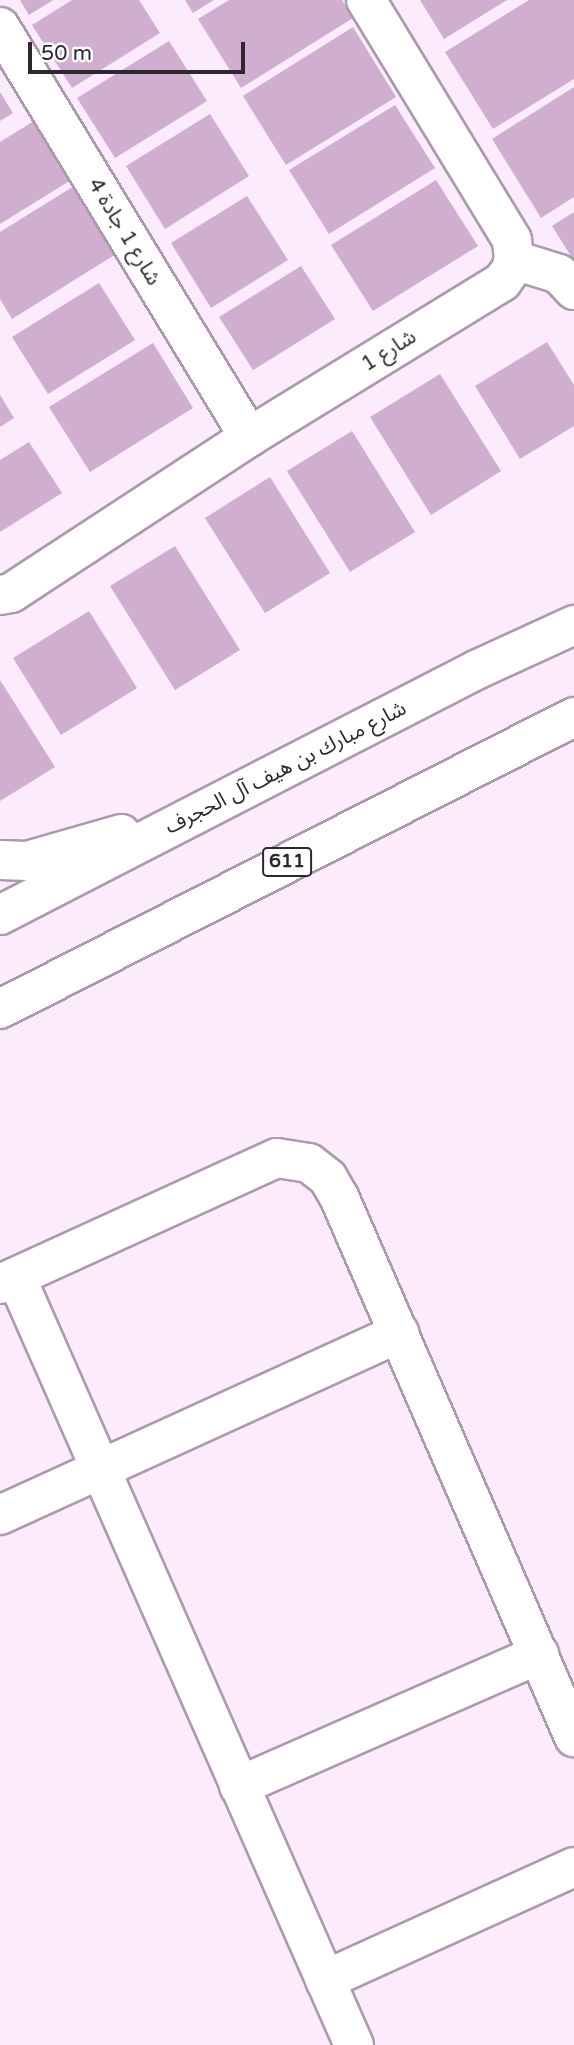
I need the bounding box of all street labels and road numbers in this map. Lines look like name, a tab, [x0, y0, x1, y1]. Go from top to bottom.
street label: شارع 1 جادة 4	[82, 174, 166, 290]
street label: شارع 1	[357, 325, 421, 377]
street label: شارع مبارك بن هيف آل الحجرف	[161, 696, 411, 840]
road number: 611	[261, 846, 313, 877]

